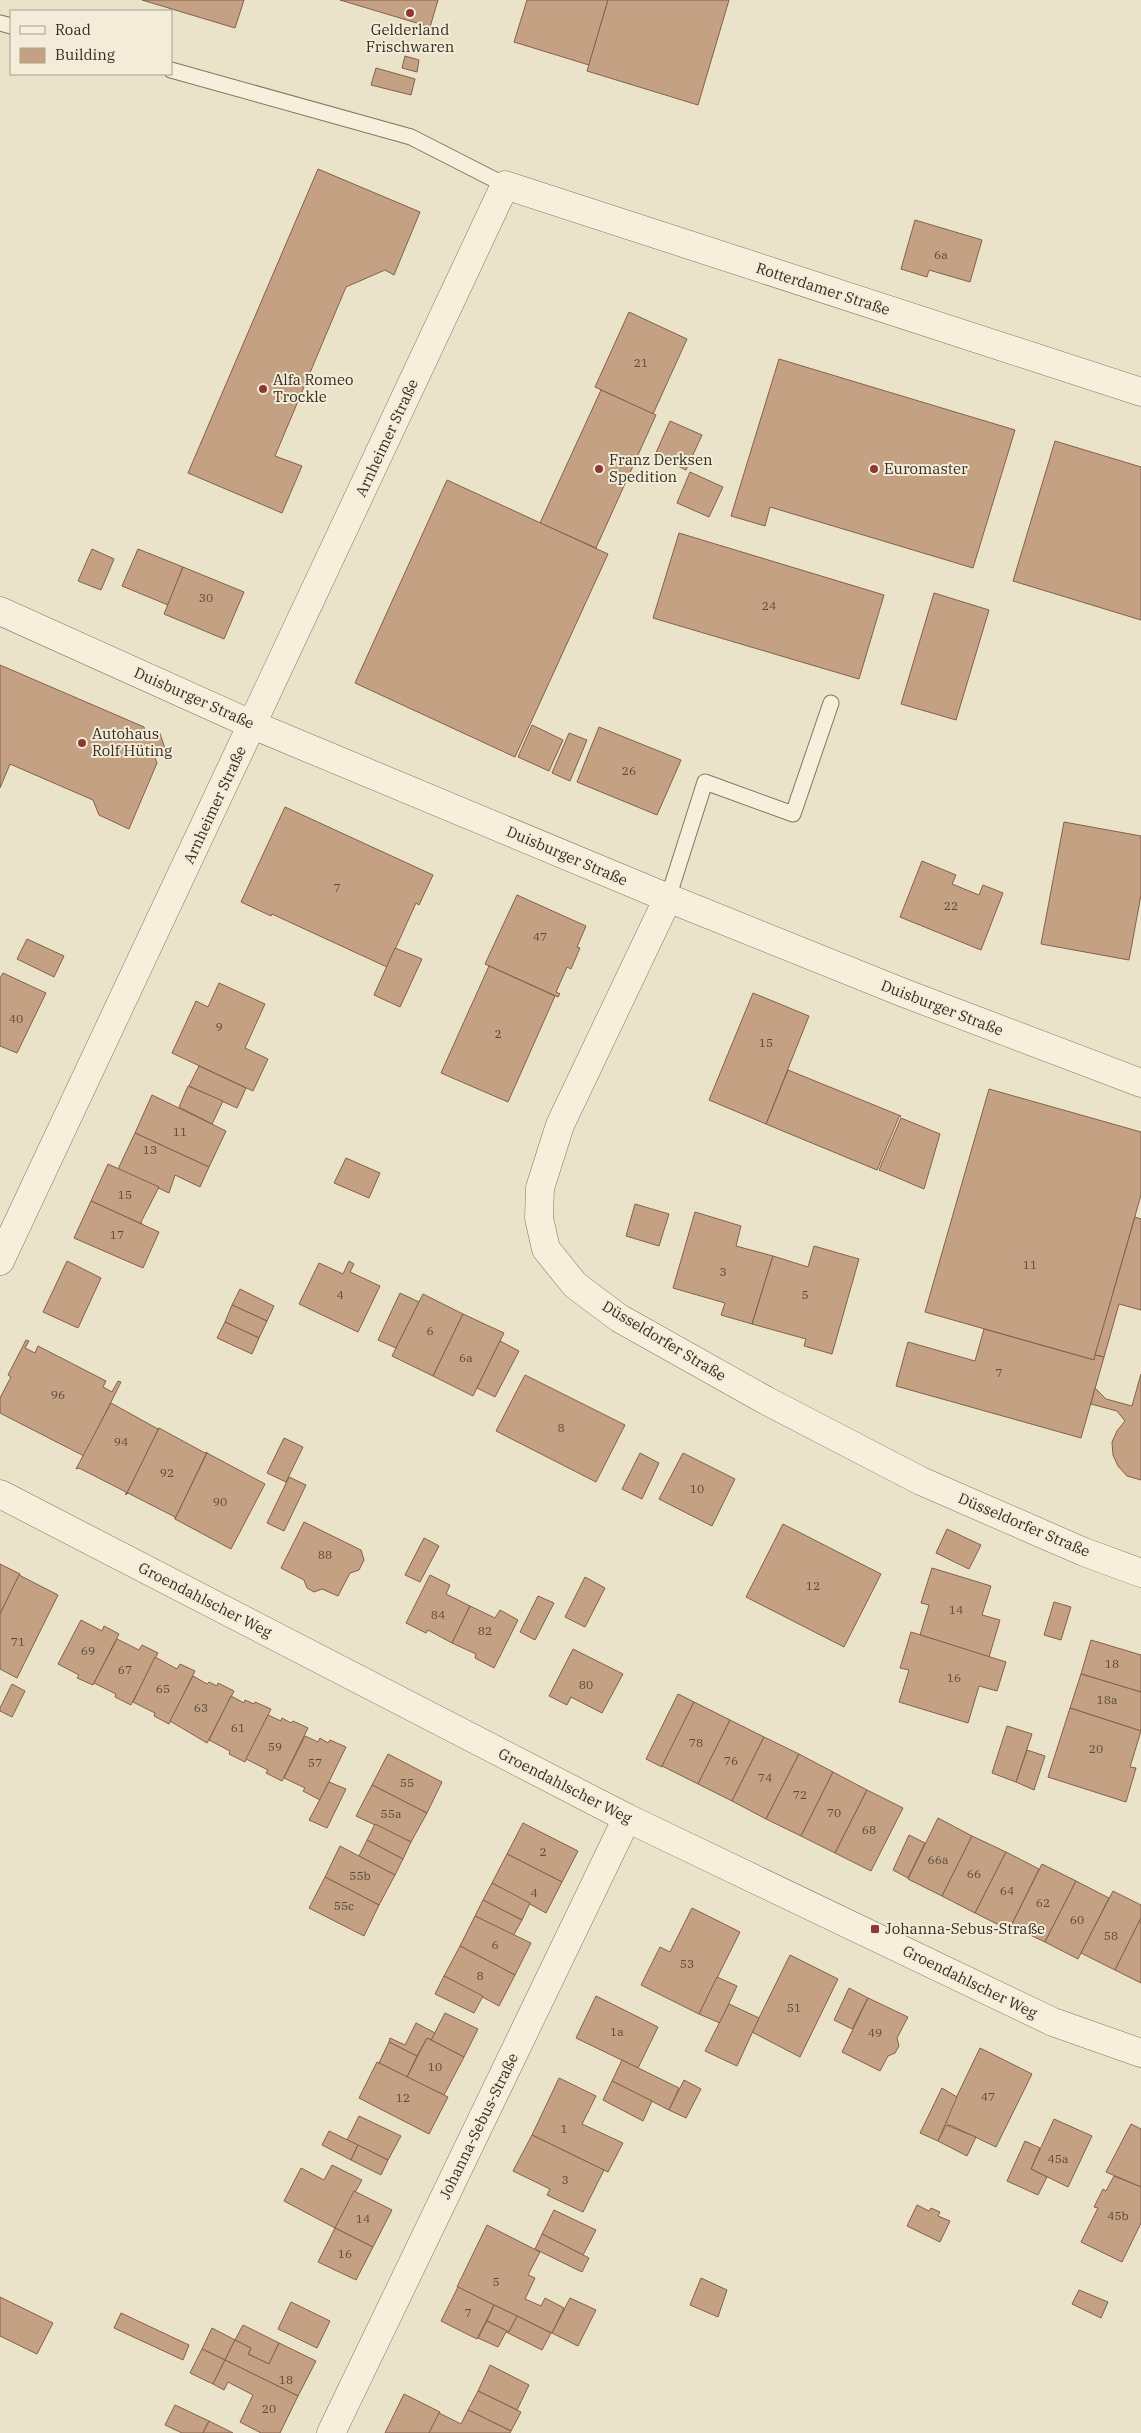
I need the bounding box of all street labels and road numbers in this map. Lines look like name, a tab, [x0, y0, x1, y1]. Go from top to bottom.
street label: Rotterdamer Straße	[754, 258, 893, 319]
street label: Arnheimer Straße	[351, 376, 422, 500]
street label: Duisburger Straße	[131, 662, 257, 733]
street label: Arnheimer Straße	[179, 743, 250, 867]
street label: Duisburger Straße	[504, 821, 631, 890]
street label: Duisburger Straße	[878, 975, 1006, 1040]
street label: Düsseldorfer Straße	[599, 1296, 730, 1385]
street label: Düsseldorfer Straße	[955, 1488, 1093, 1561]
street label: Groendahlscher Weg	[135, 1558, 275, 1642]
street label: Groendahlscher Weg	[495, 1744, 635, 1828]
street label: Groendahlscher Weg	[900, 1941, 1041, 2022]
street label: Johanna-Sebus-Straße	[435, 2050, 522, 2202]

